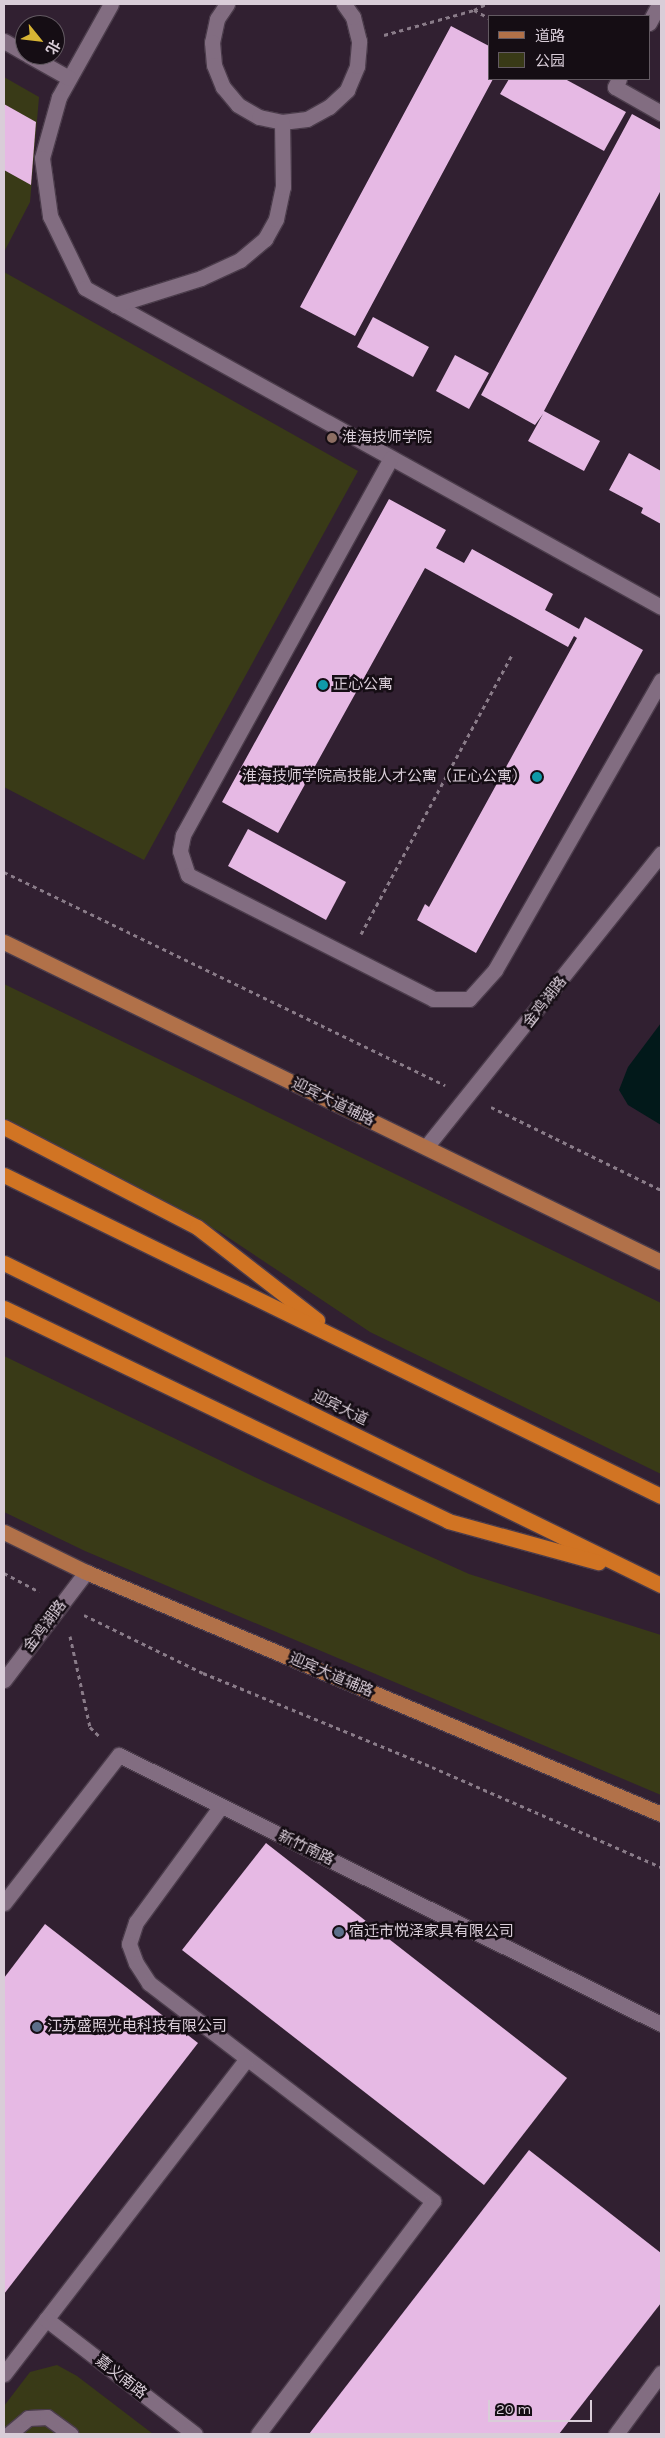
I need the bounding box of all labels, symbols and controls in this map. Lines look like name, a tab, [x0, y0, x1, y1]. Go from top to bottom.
north arrow	[15, 15, 65, 65]
legend	[488, 15, 650, 80]
text: 道路	[535, 27, 565, 45]
text: 北	[42, 37, 64, 57]
text: 公园	[535, 52, 565, 70]
place label: 淮海技师学院	[342, 429, 432, 447]
marker: 淮海技师学院	[326, 432, 338, 444]
place label: 正心公寓	[333, 676, 393, 694]
marker: 正心公寓	[317, 679, 329, 691]
place label: 淮海技师学院高技能人才公寓（正心公寓）	[242, 768, 527, 786]
marker: 淮海技师学院高技能人才公寓（正心公寓）	[531, 771, 543, 783]
street label: 金鸡湖路	[519, 973, 571, 1031]
street label: 迎宾大道辅路	[289, 1074, 377, 1130]
street label: 迎宾大道	[309, 1387, 371, 1429]
street label: 金鸡湖路	[20, 1597, 70, 1655]
street label: 迎宾大道辅路	[286, 1649, 376, 1701]
street label: 新竹南路	[275, 1827, 337, 1869]
place label: 宿迁市悦泽家具有限公司	[349, 1923, 514, 1941]
marker: 宿迁市悦泽家具有限公司	[333, 1926, 345, 1938]
place label: 江苏盛照光电科技有限公司	[47, 2018, 227, 2036]
marker: 江苏盛照光电科技有限公司	[31, 2021, 43, 2033]
street label: 嘉义南路	[92, 2351, 150, 2403]
scale bar	[490, 2390, 594, 2422]
text: 20 m	[496, 2400, 531, 2418]

